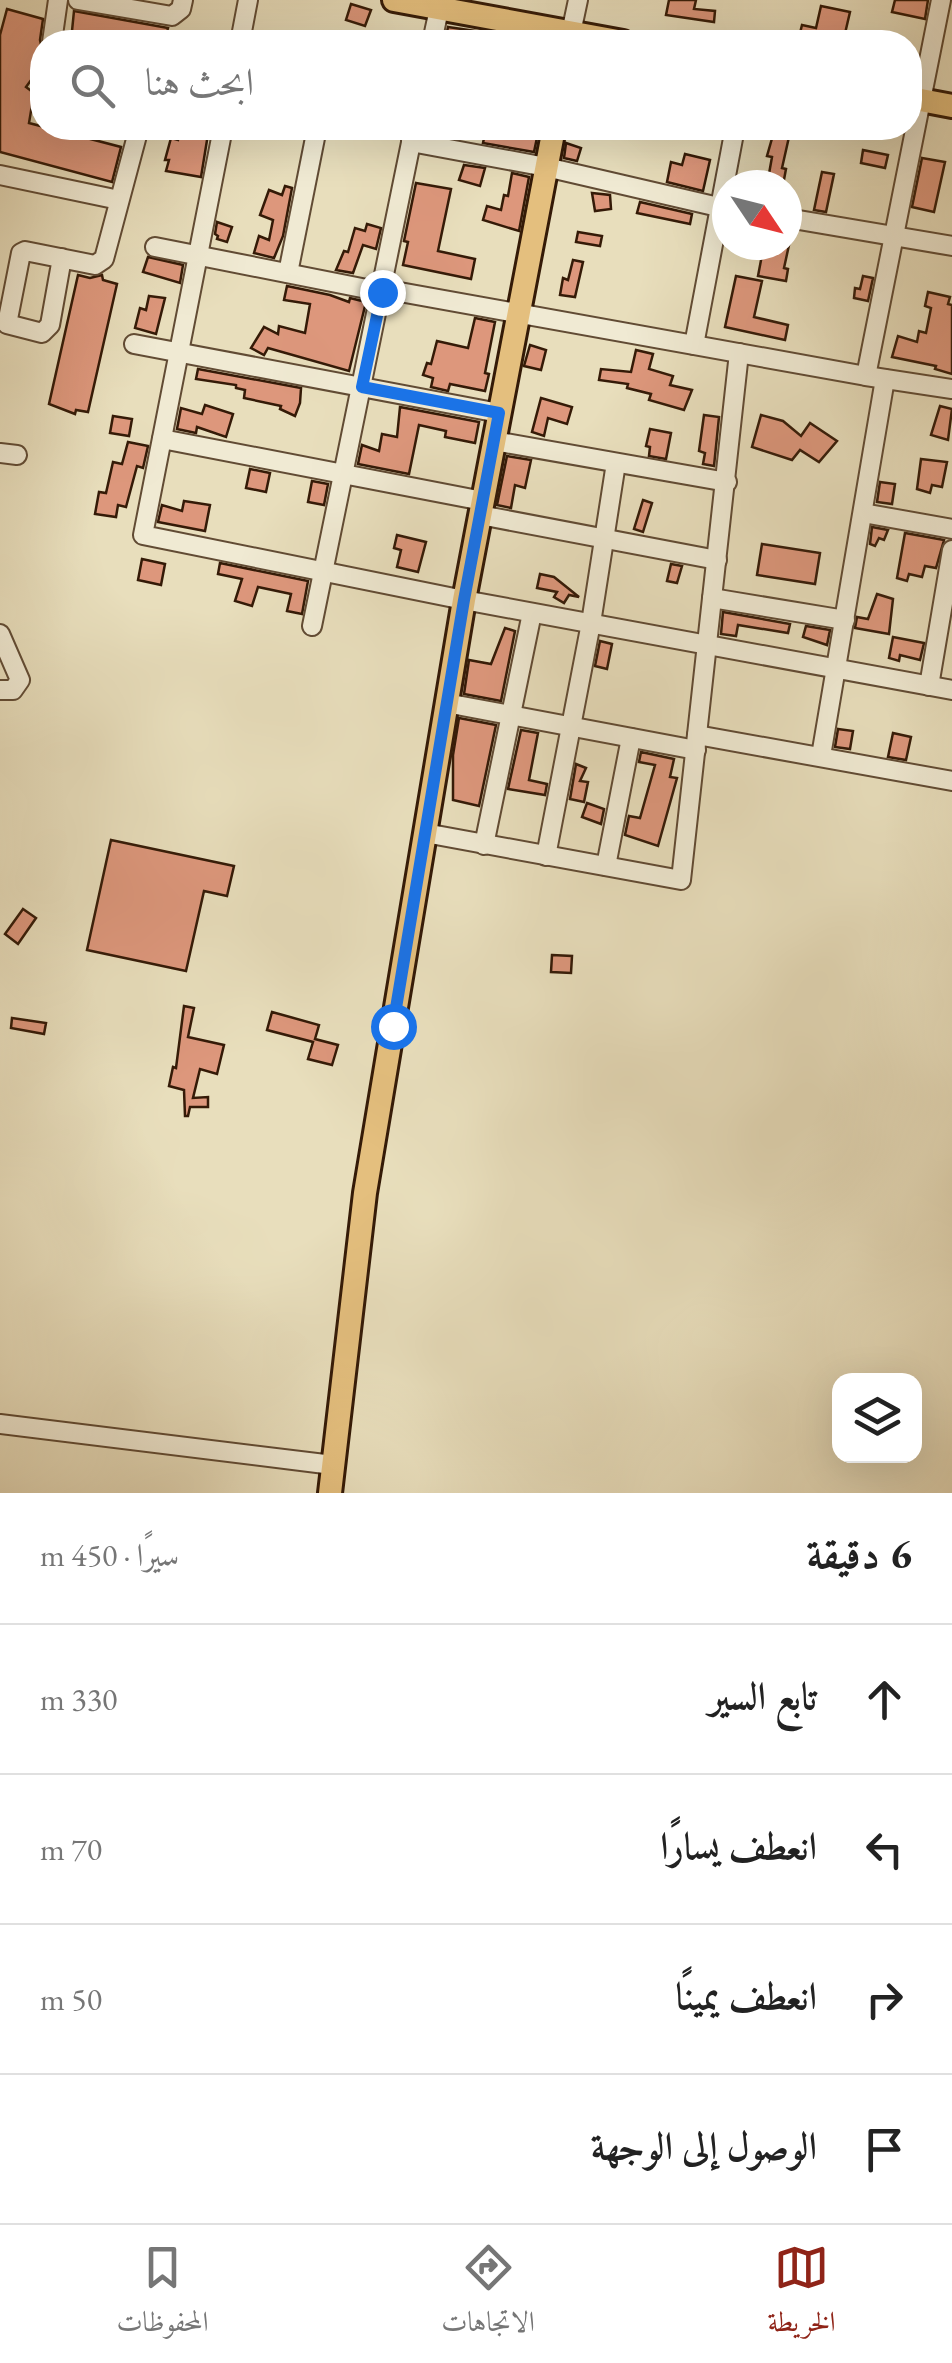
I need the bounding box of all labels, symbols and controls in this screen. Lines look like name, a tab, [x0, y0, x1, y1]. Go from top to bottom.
search box	[30, 30, 922, 140]
text: ابحث هنا	[145, 57, 254, 106]
icon: search	[65, 58, 120, 113]
north arrow	[712, 170, 802, 260]
route end	[360, 270, 406, 316]
route start	[371, 1004, 417, 1050]
map controls	[832, 1373, 922, 1463]
button: layers	[832, 1373, 922, 1463]
text: 6 دقيقة	[806, 1526, 912, 1581]
text: سيرًا · 450 m	[40, 1534, 179, 1576]
text: تابع السير	[709, 1671, 817, 1720]
icon: ahead	[857, 1672, 912, 1727]
text: 330 m	[40, 1678, 117, 1720]
text: انعطف يسارًا	[660, 1821, 817, 1870]
icon: left	[857, 1822, 912, 1877]
text: 70 m	[40, 1828, 102, 1870]
text: انعطف يمينًا	[676, 1971, 817, 2020]
icon: right	[857, 1972, 912, 2027]
text: 50 m	[40, 1978, 102, 2020]
text: الوصول إلى الوجهة	[591, 2121, 817, 2170]
icon: arrive	[857, 2122, 912, 2177]
tab: المحفوظات	[116, 2240, 209, 2349]
tab: الاتجاهات	[441, 2240, 535, 2349]
tab: الخريطة	[768, 2240, 836, 2349]

